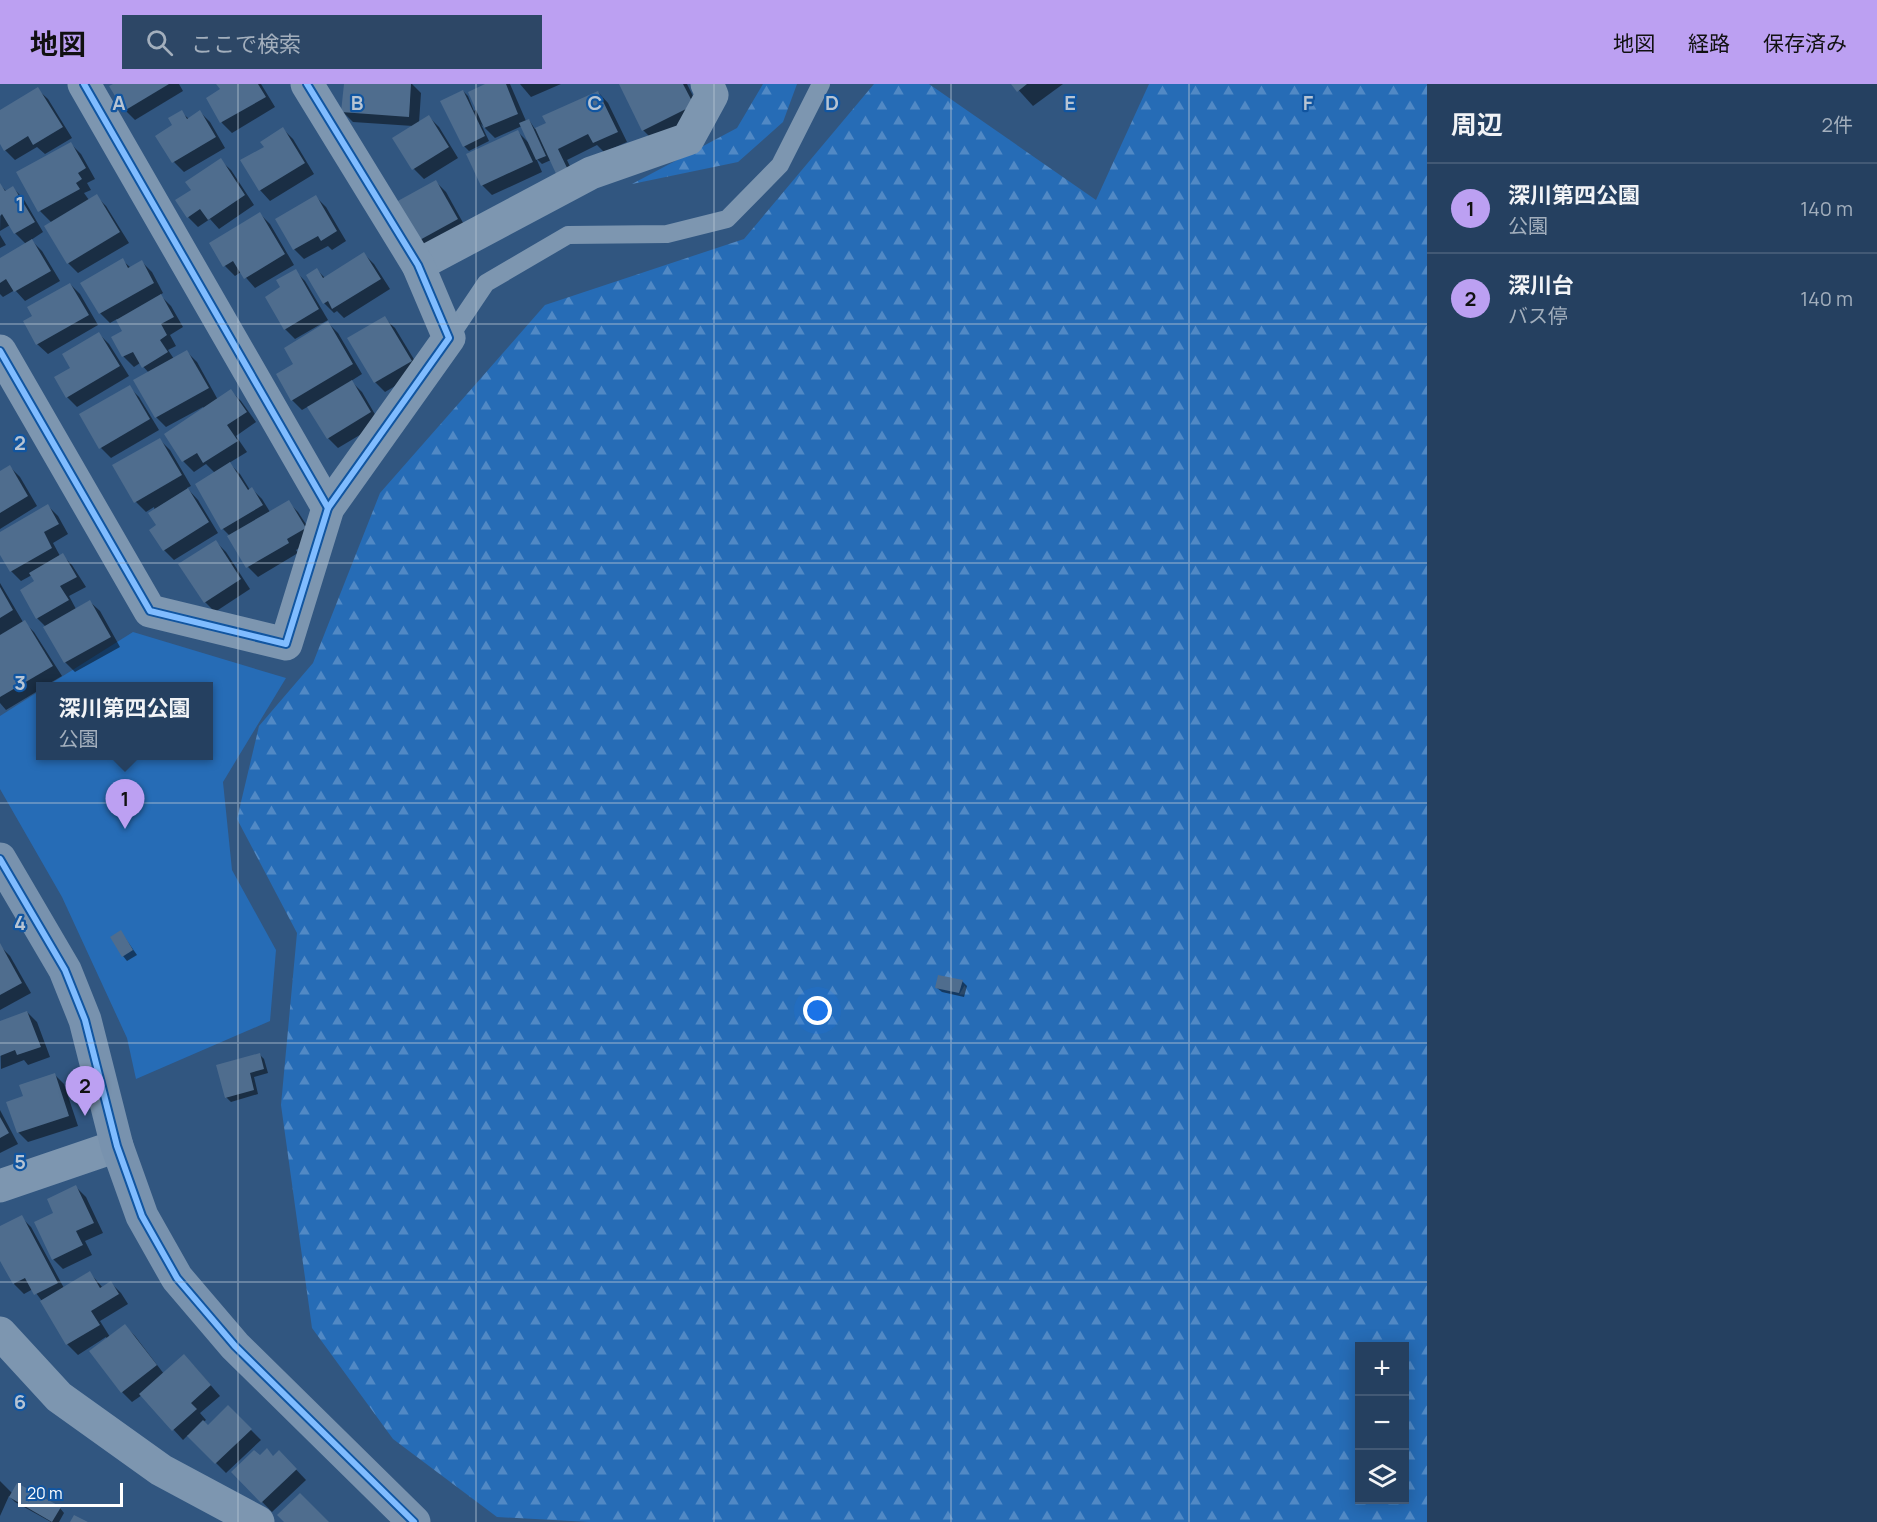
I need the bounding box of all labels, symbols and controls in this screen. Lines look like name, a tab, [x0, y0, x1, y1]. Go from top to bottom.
search box	[122, 15, 542, 69]
text: 地図	[30, 24, 86, 62]
icon: search	[143, 26, 176, 59]
text: ここで検索	[191, 29, 301, 59]
text: 地図	[1613, 29, 1655, 57]
text: 経路	[1688, 29, 1730, 57]
text: 保存済み	[1763, 29, 1847, 57]
text: A	[112, 89, 126, 116]
text: B	[351, 89, 364, 116]
text: C	[588, 89, 602, 116]
text: D	[825, 89, 839, 116]
text: E	[1064, 89, 1076, 116]
text: F	[1303, 89, 1314, 116]
text: 周辺	[1451, 106, 1503, 142]
text: 2件	[1822, 111, 1853, 138]
text: 深川第四公園	[1508, 180, 1640, 210]
text: 1	[16, 190, 24, 217]
text: 1	[1466, 195, 1475, 222]
text: 140 m	[1800, 195, 1853, 222]
text: 公園	[1508, 212, 1548, 239]
text: 深川台	[1508, 270, 1574, 300]
text: 2	[1465, 285, 1476, 312]
text: 140 m	[1800, 285, 1853, 312]
text: バス停	[1508, 302, 1568, 329]
text: 2	[14, 429, 26, 456]
text: 3	[14, 669, 26, 696]
popup	[36, 682, 213, 760]
text: 深川第四公園	[58, 693, 191, 723]
text: 公園	[58, 725, 98, 752]
pin: 1	[106, 780, 144, 829]
text: 4	[14, 909, 26, 936]
your location	[803, 996, 832, 1025]
pin: 2	[66, 1066, 104, 1116]
text: 5	[14, 1148, 26, 1175]
map controls	[1355, 1342, 1409, 1504]
button: +	[1355, 1342, 1409, 1396]
text: 6	[14, 1388, 26, 1415]
button: −	[1355, 1396, 1409, 1450]
button: layers	[1355, 1450, 1409, 1504]
scale bar	[18, 1480, 123, 1508]
text: 20 m	[27, 1482, 63, 1504]

